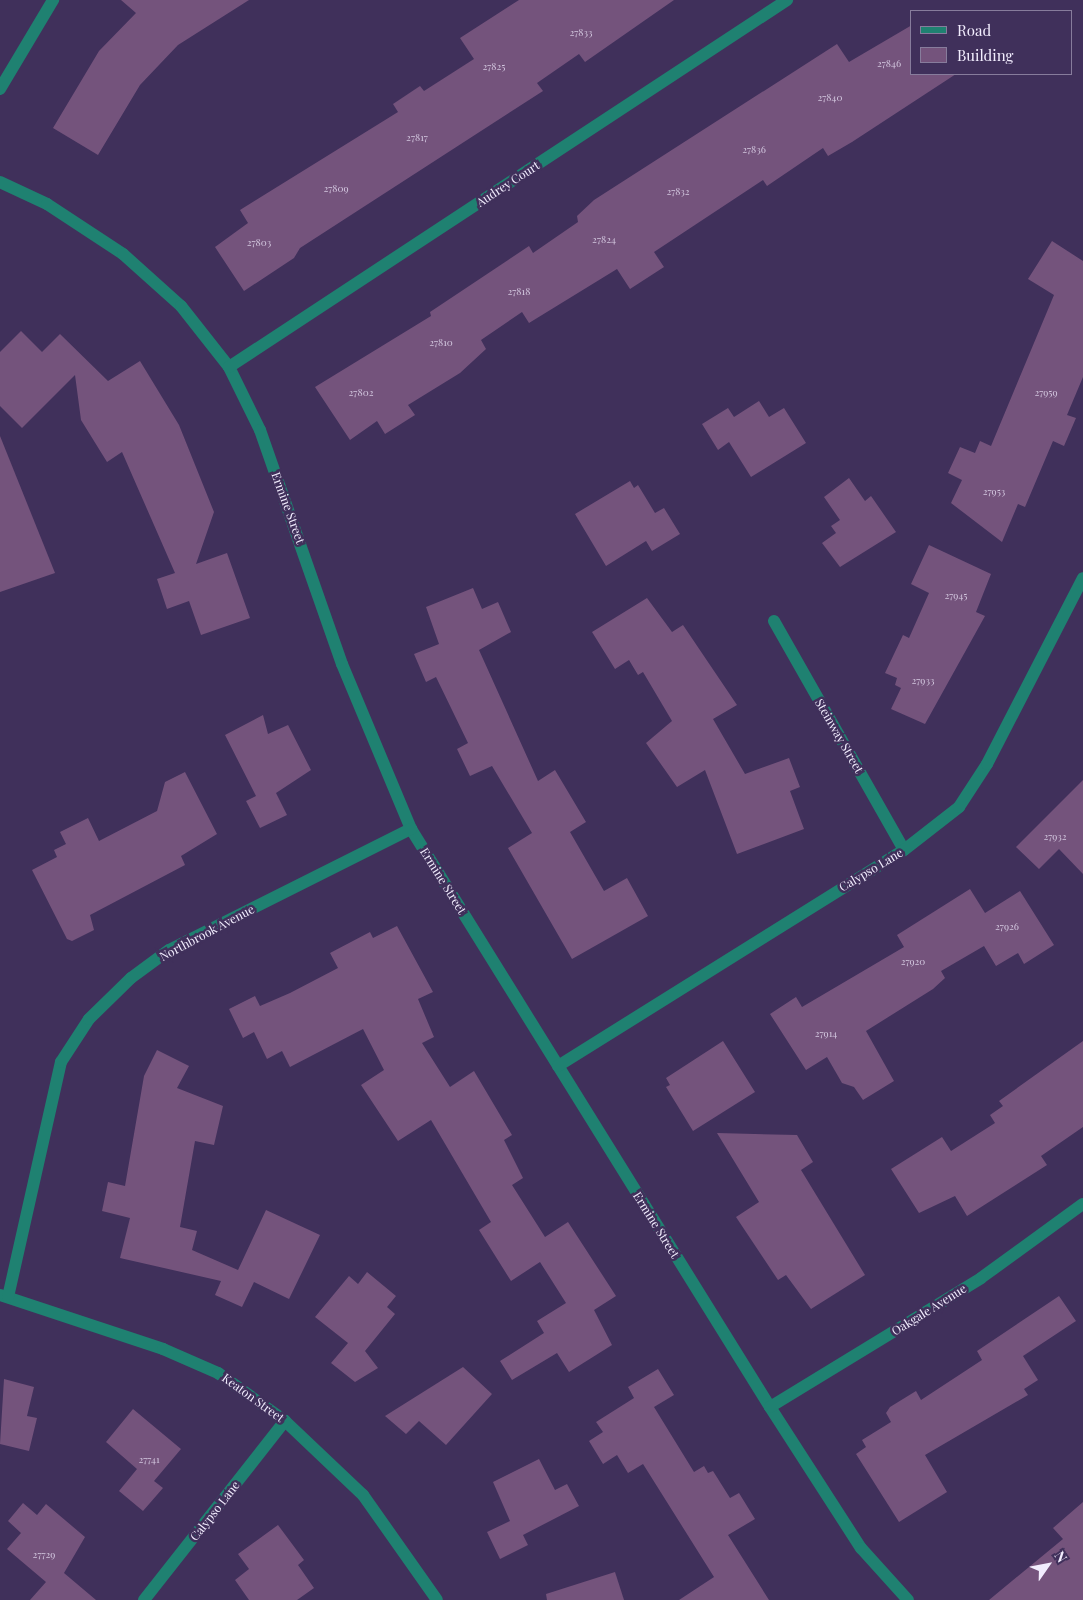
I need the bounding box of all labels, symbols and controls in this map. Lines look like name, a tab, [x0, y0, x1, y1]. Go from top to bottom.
legend	[910, 10, 1073, 75]
text: Road	[957, 20, 991, 40]
house number: 27833	[570, 27, 592, 39]
text: Building	[957, 45, 1013, 65]
house number: 27846	[877, 58, 901, 70]
house number: 27825	[483, 61, 505, 73]
house number: 27840	[818, 92, 842, 104]
house number: 27817	[406, 132, 428, 144]
house number: 27836	[742, 144, 766, 156]
street label: Audrey Court	[474, 158, 542, 210]
house number: 27809	[323, 183, 349, 195]
house number: 27832	[666, 186, 690, 198]
house number: 27824	[592, 234, 616, 246]
house number: 27803	[247, 237, 271, 249]
house number: 27818	[508, 286, 530, 298]
house number: 27810	[429, 337, 453, 349]
house number: 27802	[349, 387, 373, 399]
house number: 27959	[1034, 387, 1058, 399]
street label: Ermine Street	[268, 470, 308, 546]
house number: 27953	[983, 486, 1005, 498]
house number: 27945	[944, 590, 968, 602]
house number: 27933	[912, 675, 934, 687]
street label: Steinway Street	[812, 696, 866, 776]
house number: 27932	[1043, 831, 1067, 843]
street label: Ermine Street	[417, 845, 469, 917]
street label: Calypso Lane	[836, 845, 906, 895]
street label: Northbrook Avenue	[157, 902, 257, 964]
house number: 27926	[995, 921, 1019, 933]
house number: 27920	[901, 956, 925, 968]
house number: 27914	[815, 1028, 837, 1040]
street label: Ermine Street	[630, 1189, 682, 1261]
street label: Oakgale Avenue	[889, 1281, 969, 1339]
street label: Keaton Street	[219, 1371, 287, 1425]
house number: 27741	[138, 1454, 160, 1466]
street label: Calypso Lane	[187, 1478, 243, 1544]
north arrow	[1023, 1540, 1073, 1590]
text: N	[1050, 1547, 1072, 1566]
house number: 27729	[33, 1549, 55, 1561]

